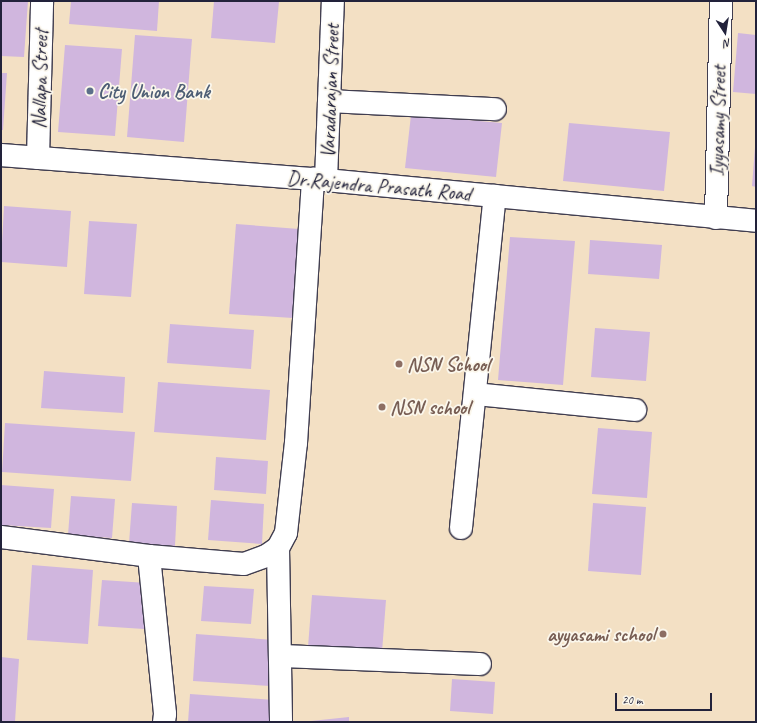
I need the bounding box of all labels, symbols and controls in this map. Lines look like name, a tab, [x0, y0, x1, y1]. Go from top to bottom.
north arrow	[705, 12, 745, 52]
street label: Varadarajan Street	[316, 23, 344, 159]
street label: Nallapa Street	[27, 29, 53, 129]
text: N	[723, 36, 732, 51]
street label: Iyyasamy Street	[705, 65, 731, 177]
place label: City Union Bank	[98, 79, 210, 103]
marker: City Union Bank	[85, 86, 95, 96]
street label: Dr.Rajendra Prasath Road	[286, 166, 472, 206]
place label: NSN School	[407, 352, 489, 376]
marker: NSN School	[394, 359, 404, 369]
place label: NSN school	[390, 395, 470, 419]
marker: NSN school	[377, 402, 387, 412]
place label: ayyasami school	[548, 622, 655, 646]
marker: ayyasami school	[658, 629, 668, 639]
scale bar	[617, 685, 714, 711]
text: 20 m	[622, 692, 642, 708]

